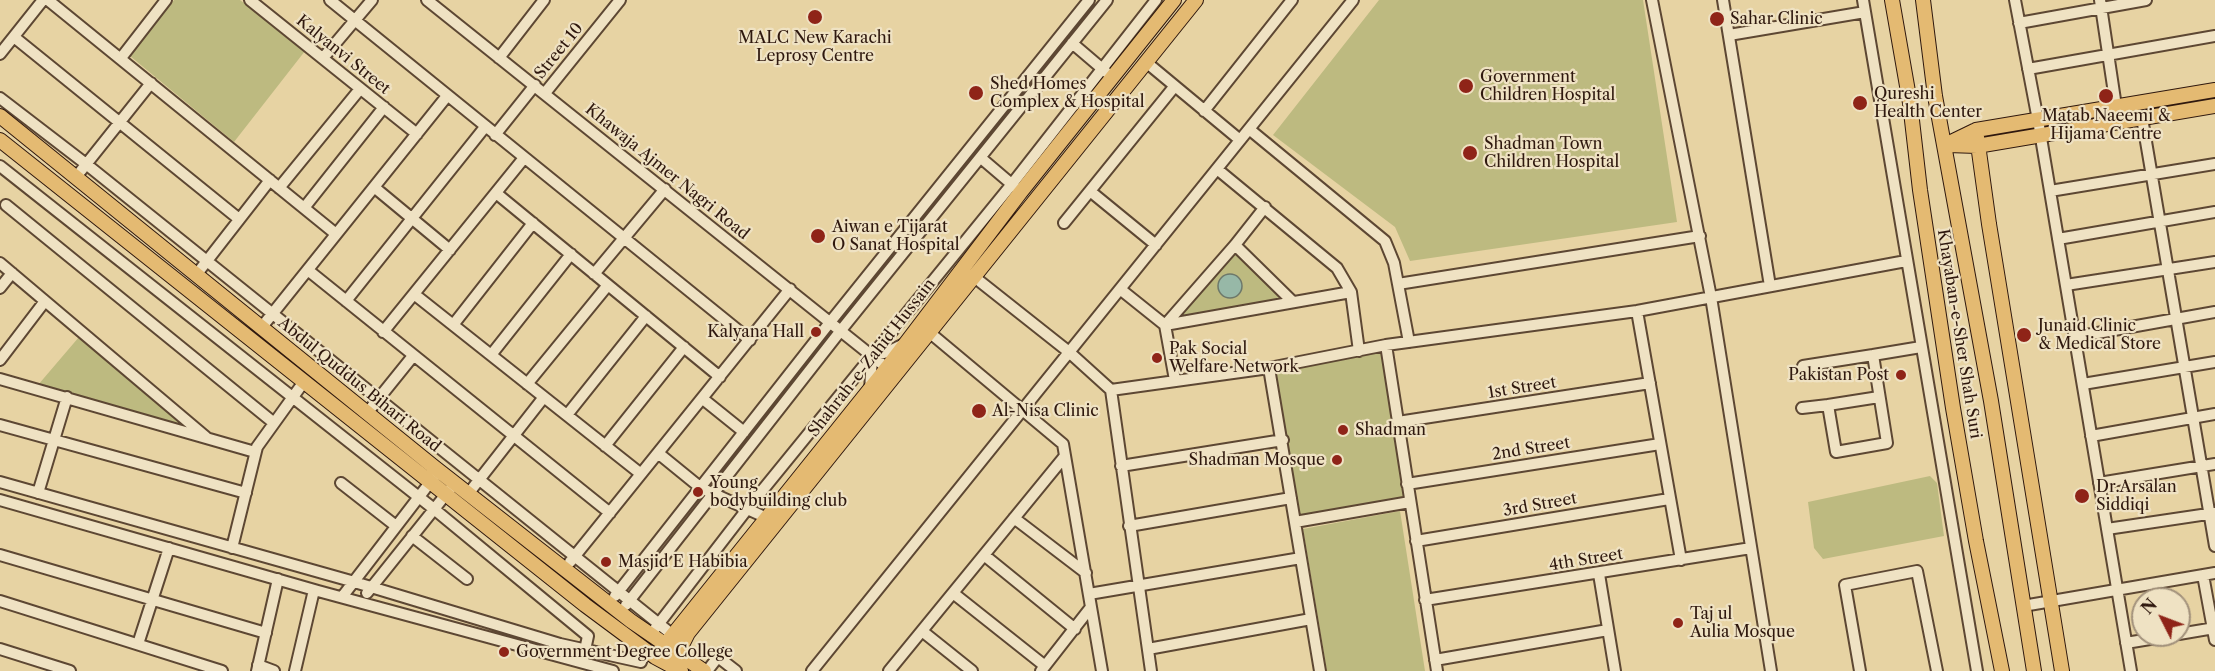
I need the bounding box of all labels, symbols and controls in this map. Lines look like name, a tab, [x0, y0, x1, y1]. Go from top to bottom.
marker: MALC New Karachi Leprosy Centre	[806, 8, 824, 26]
place label: Sahar Clinic	[1730, 9, 1823, 29]
marker: Sahar Clinic	[1708, 10, 1726, 28]
street label: Kalyanvi Street	[292, 11, 394, 99]
street label: Street 10	[531, 19, 587, 83]
place label: MALC New Karachi Leprosy Centre	[738, 28, 892, 66]
place label: Government Children Hospital	[1480, 67, 1615, 105]
place label: Shed Homes Complex & Hospital	[990, 74, 1144, 112]
marker: Government Children Hospital	[1457, 77, 1475, 95]
marker: Shed Homes Complex & Hospital	[967, 84, 985, 102]
place label: Qureshi Health Center	[1874, 84, 1982, 122]
marker: Matab Naeemi & Hijama Centre	[2097, 87, 2115, 105]
marker: Qureshi Health Center	[1851, 94, 1869, 112]
street label: Khawaja Ajmer Nagri Road	[581, 100, 753, 244]
place label: Matab Naeemi & Hijama Centre	[2042, 106, 2170, 144]
place label: Shadman Town Children Hospital	[1484, 134, 1619, 172]
marker: Shadman Town Children Hospital	[1461, 144, 1479, 162]
place label: Aiwan e Tijarat O Sanat Hospital	[832, 217, 960, 255]
marker: Aiwan e Tijarat O Sanat Hospital	[809, 227, 827, 245]
street label: Khayaban-e-Sher Shah Suri	[1933, 228, 1985, 440]
street label: Shahrah-e-Zahid Hussain	[804, 275, 940, 441]
street label: Abdul Quddus Bihari Road	[274, 313, 444, 457]
place label: Junaid Clinic & Medical Store	[2038, 316, 2161, 354]
place label: Kalyana Hall	[707, 322, 804, 342]
marker: Kalyana Hall	[809, 325, 823, 339]
marker: Junaid Clinic & Medical Store	[2015, 326, 2033, 344]
place label: Pak Social Welfare Network	[1169, 339, 1299, 377]
marker: Pak Social Welfare Network	[1150, 351, 1164, 365]
place label: Pakistan Post	[1788, 365, 1889, 385]
marker: Pakistan Post	[1894, 368, 1908, 382]
street label: 1st Street	[1486, 373, 1558, 403]
place label: Al-Nisa Clinic	[992, 401, 1099, 421]
marker: Al-Nisa Clinic	[970, 402, 988, 420]
place label: Shadman	[1355, 420, 1426, 440]
marker: Shadman	[1336, 423, 1350, 437]
street label: 2nd Street	[1491, 433, 1571, 465]
place label: Shadman Mosque	[1189, 450, 1325, 470]
marker: Shadman Mosque	[1330, 453, 1344, 467]
place label: Young bodybuilding club	[710, 473, 847, 511]
place label: Dr.Arsalan Siddiqi	[2096, 477, 2177, 515]
marker: Young bodybuilding club	[691, 485, 705, 499]
marker: Dr.Arsalan Siddiqi	[2073, 487, 2091, 505]
street label: 3rd Street	[1502, 489, 1578, 521]
street label: 4th Street	[1548, 545, 1624, 575]
place label: Masjid E Habibia	[618, 552, 748, 572]
marker: Masjid E Habibia	[599, 555, 613, 569]
north arrow	[2131, 587, 2191, 647]
text: N	[2137, 594, 2161, 618]
place label: Taj ul Aulia Mosque	[1690, 604, 1795, 642]
marker: Taj ul Aulia Mosque	[1671, 616, 1685, 630]
place label: Government Degree College	[516, 642, 733, 662]
marker: Government Degree College	[497, 645, 511, 659]

